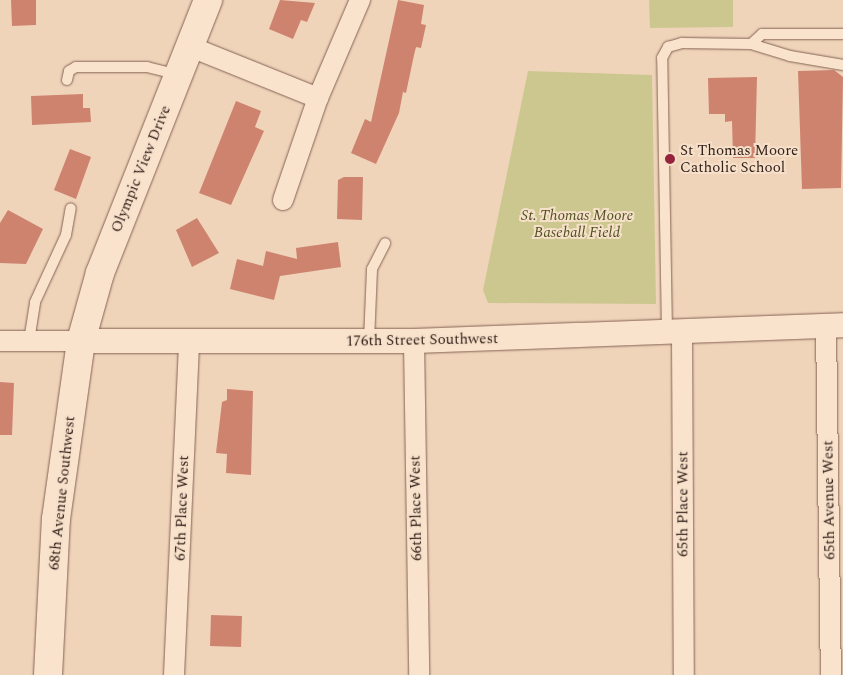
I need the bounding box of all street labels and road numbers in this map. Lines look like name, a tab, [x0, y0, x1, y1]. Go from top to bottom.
street label: Olympic View Drive	[107, 103, 175, 235]
street label: 176th Street Southwest	[346, 330, 498, 350]
street label: 68th Avenue Southwest	[45, 415, 79, 571]
street label: 65th Avenue West	[819, 440, 839, 560]
street label: 65th Place West	[674, 451, 692, 557]
street label: 67th Place West	[171, 455, 193, 561]
street label: 66th Place West	[406, 455, 426, 561]

